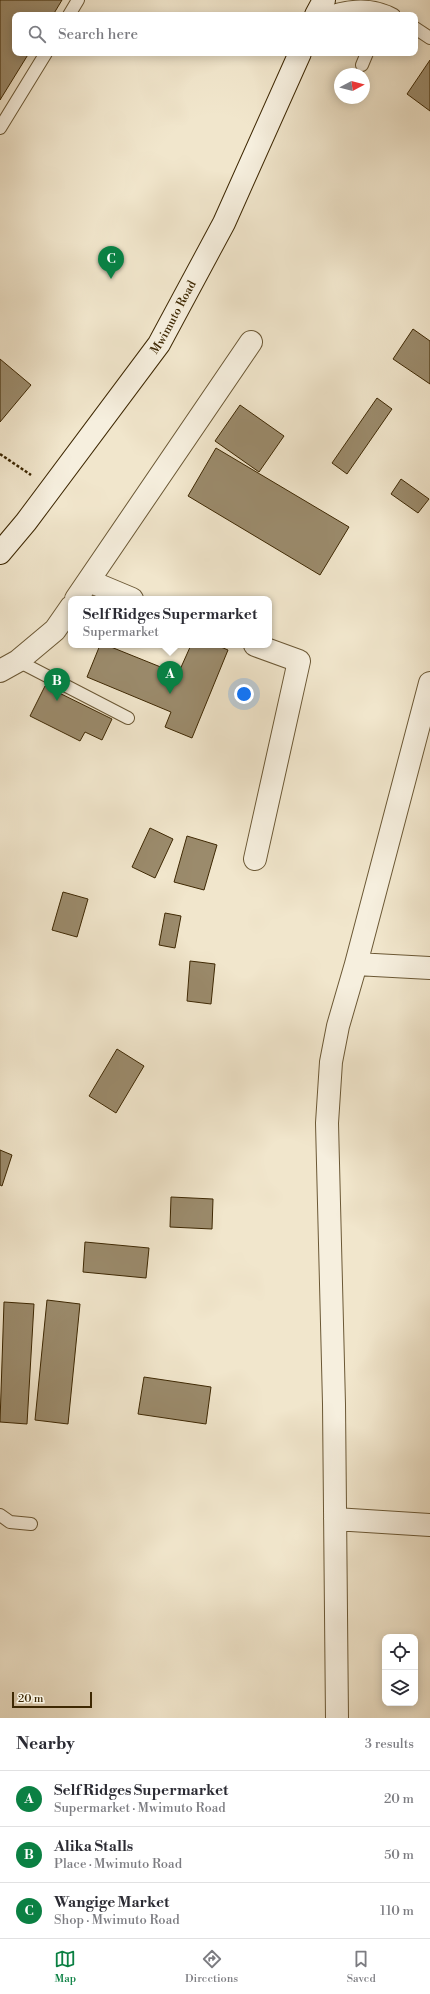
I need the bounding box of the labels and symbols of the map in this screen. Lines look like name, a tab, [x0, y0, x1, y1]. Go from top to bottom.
north arrow	[334, 68, 370, 104]
pin: C	[98, 246, 124, 279]
street label: Mwimuto Road	[147, 278, 199, 357]
pin: A	[157, 661, 183, 694]
pin: B	[44, 668, 70, 701]
your location	[234, 684, 254, 704]
scale bar	[12, 1690, 92, 1709]

